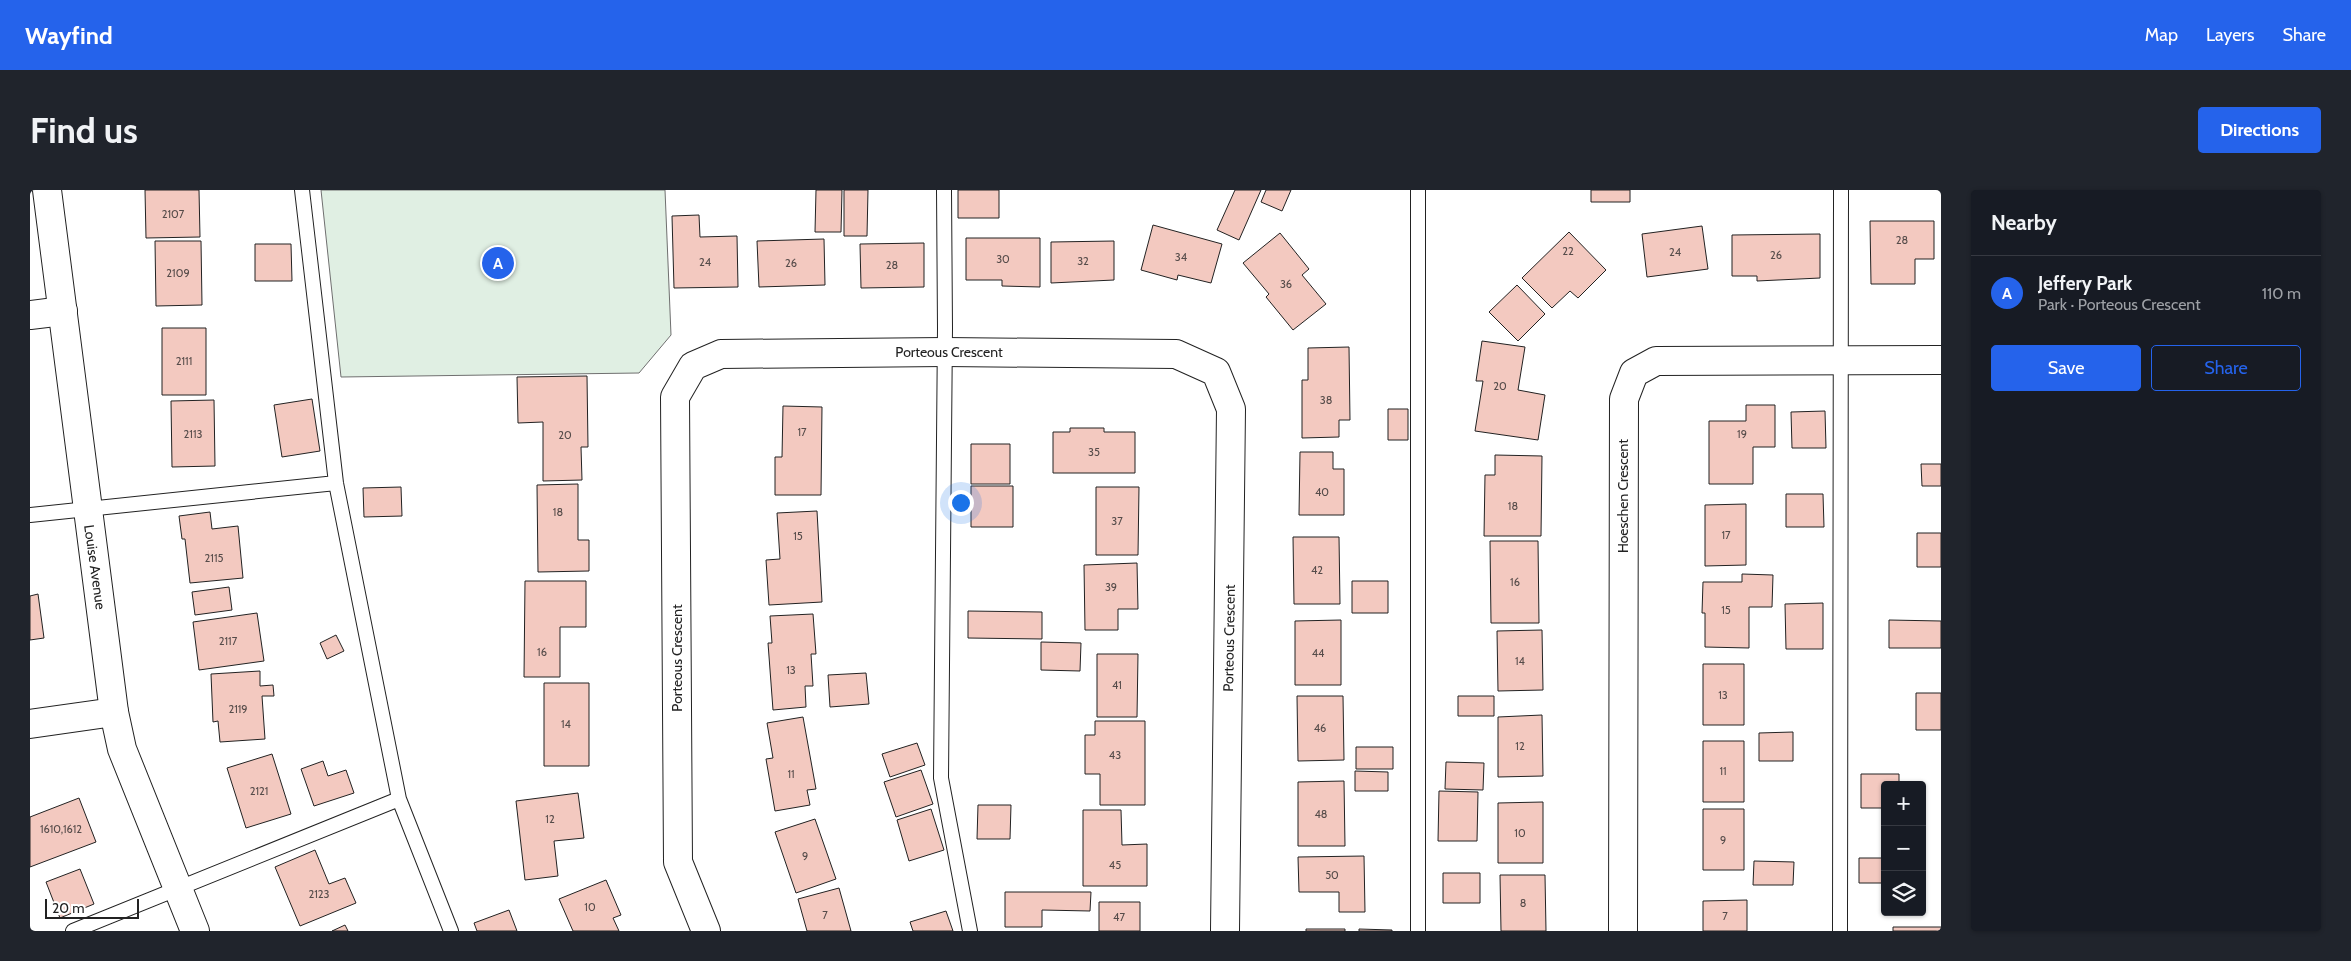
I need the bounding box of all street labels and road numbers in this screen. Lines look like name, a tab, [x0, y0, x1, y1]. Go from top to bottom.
street label: Porteous Crescent	[895, 343, 1003, 361]
street label: Hoeschen Crescent	[1614, 439, 1632, 553]
street label: Louise Avenue	[80, 523, 110, 611]
street label: Porteous Crescent	[1219, 584, 1239, 692]
street label: Porteous Crescent	[668, 604, 686, 712]

